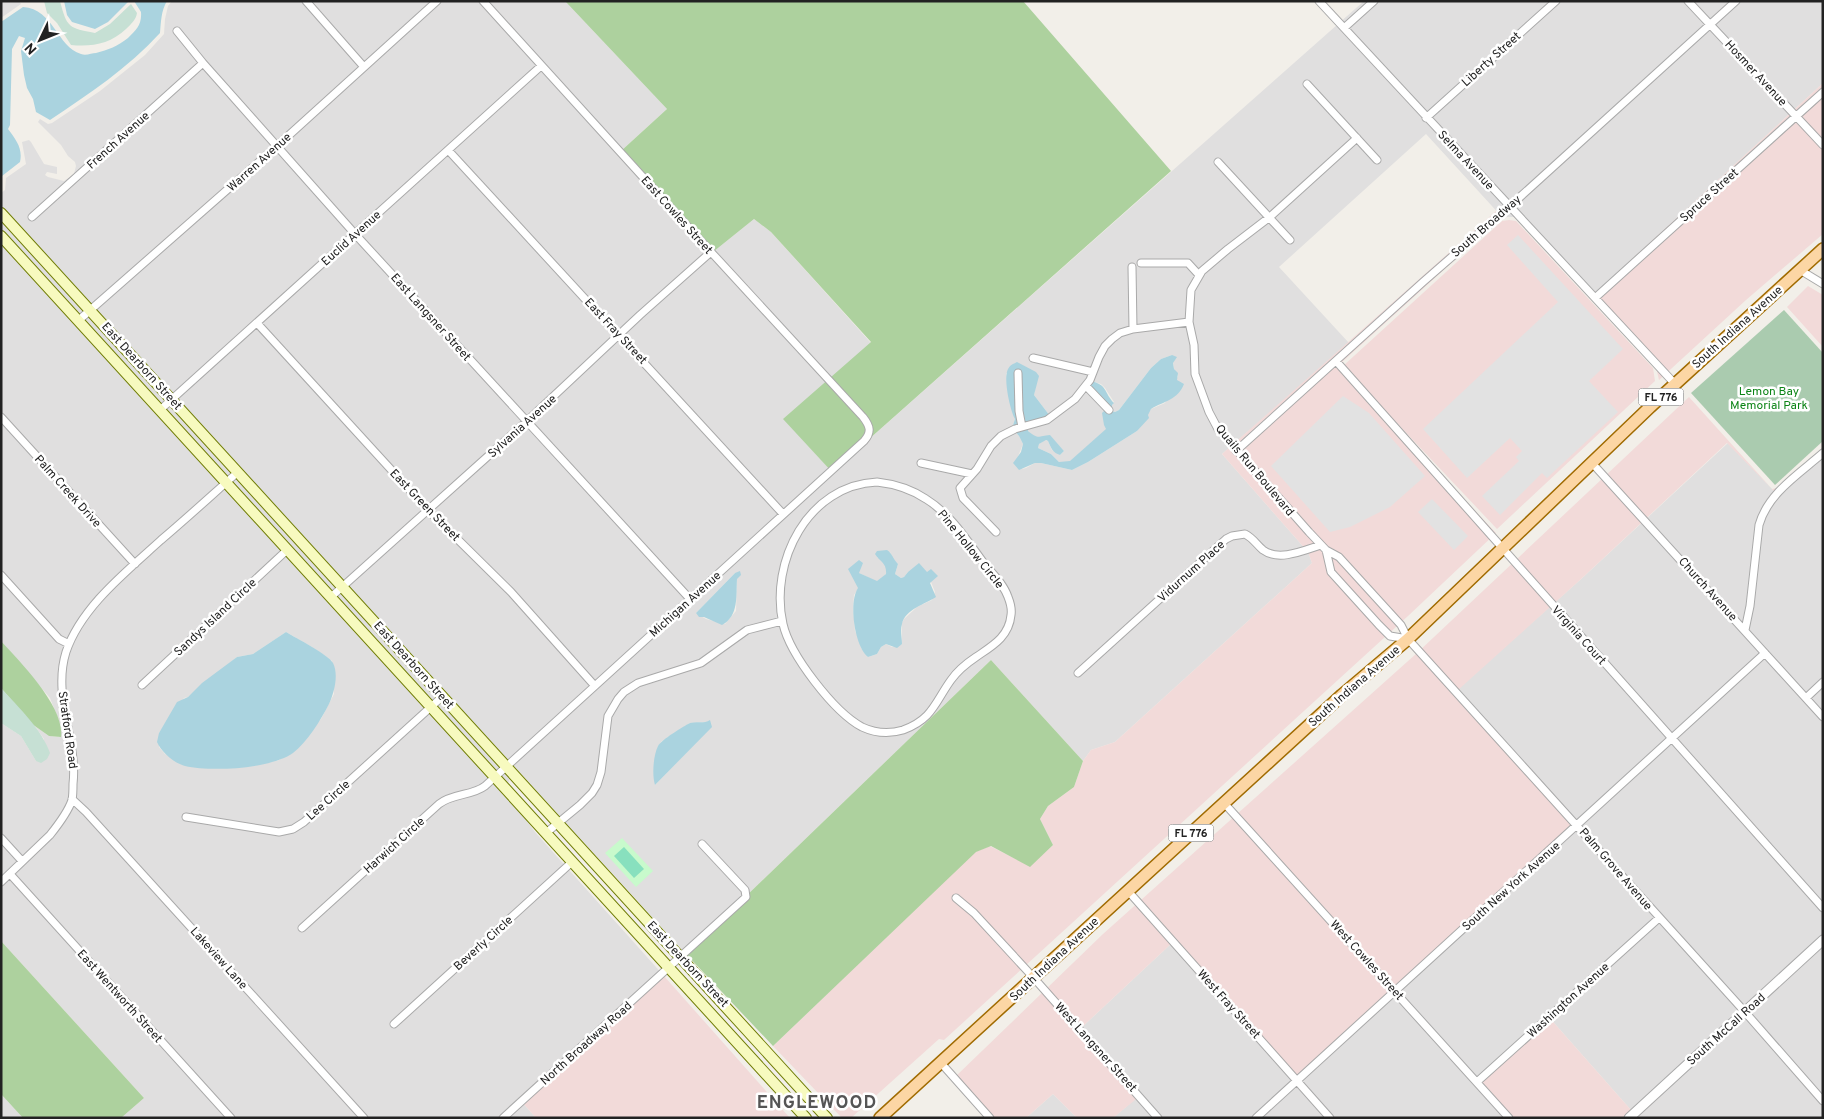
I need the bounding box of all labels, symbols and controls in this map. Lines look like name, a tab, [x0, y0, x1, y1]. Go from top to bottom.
north arrow	[15, 15, 65, 65]
street label: Liberty Street	[1459, 29, 1525, 91]
street label: Hosmer Avenue	[1721, 37, 1790, 110]
text: N	[22, 38, 41, 57]
street label: French Avenue	[84, 108, 153, 173]
street label: Selma Avenue	[1434, 128, 1497, 194]
street label: Warren Avenue	[224, 130, 295, 196]
street label: Spruce Street	[1677, 165, 1742, 226]
street label: East Cowles Street	[637, 173, 716, 258]
street label: South Broadway	[1448, 192, 1525, 262]
street label: Euclid Avenue	[318, 208, 385, 270]
street label: East Langsner Street	[387, 270, 474, 365]
street label: South Indiana Avenue	[1689, 283, 1786, 373]
street label: East Fray Street	[580, 295, 650, 368]
street label: East Dearborn Street	[98, 319, 185, 414]
park label: Lemon Bay Memorial Park	[1730, 384, 1808, 414]
road number: FL 776	[1638, 388, 1684, 406]
street label: Sylvania Avenue	[485, 392, 560, 462]
street label: Quails Run Boulevard	[1211, 421, 1297, 520]
street label: Palm Creek Drive	[30, 452, 104, 531]
street label: East Green Street	[386, 466, 463, 545]
street label: Pine Hollow Circle	[933, 507, 1007, 592]
street label: Vidurnum Place	[1155, 537, 1229, 606]
street label: Church Avenue	[1674, 554, 1740, 625]
street label: Michigan Avenue	[646, 568, 725, 641]
street label: Sandys Island Circle	[171, 575, 260, 660]
street label: Virginia Court	[1547, 603, 1609, 669]
street label: East Dearborn Street	[370, 618, 457, 713]
street label: South Indiana Avenue	[1305, 643, 1404, 731]
street label: Stratford Road	[54, 690, 80, 770]
street label: Lee Circle	[303, 777, 354, 825]
street label: Harwich Circle	[361, 814, 429, 878]
road number: FL 776	[1168, 824, 1214, 841]
street label: Palm Grove Avenue	[1575, 825, 1655, 914]
street label: South New York Avenue	[1459, 838, 1564, 935]
street label: Beverly Circle	[451, 913, 517, 975]
street label: South Indiana Avenue	[1007, 914, 1103, 1005]
street label: West Cowles Street	[1326, 917, 1407, 1004]
street label: East Dearborn Street	[643, 918, 732, 1011]
street label: Lakeview Lane	[186, 924, 251, 993]
street label: East Wentworth Street	[73, 947, 165, 1047]
street label: Washington Avenue	[1524, 960, 1613, 1042]
street label: West Fray Street	[1193, 967, 1264, 1043]
street label: South McCall Road	[1684, 990, 1769, 1069]
street label: North Broadway Road	[537, 998, 636, 1089]
street label: West Langsner Street	[1051, 999, 1140, 1096]
district label: ENGLEWOOD	[757, 1092, 877, 1115]

